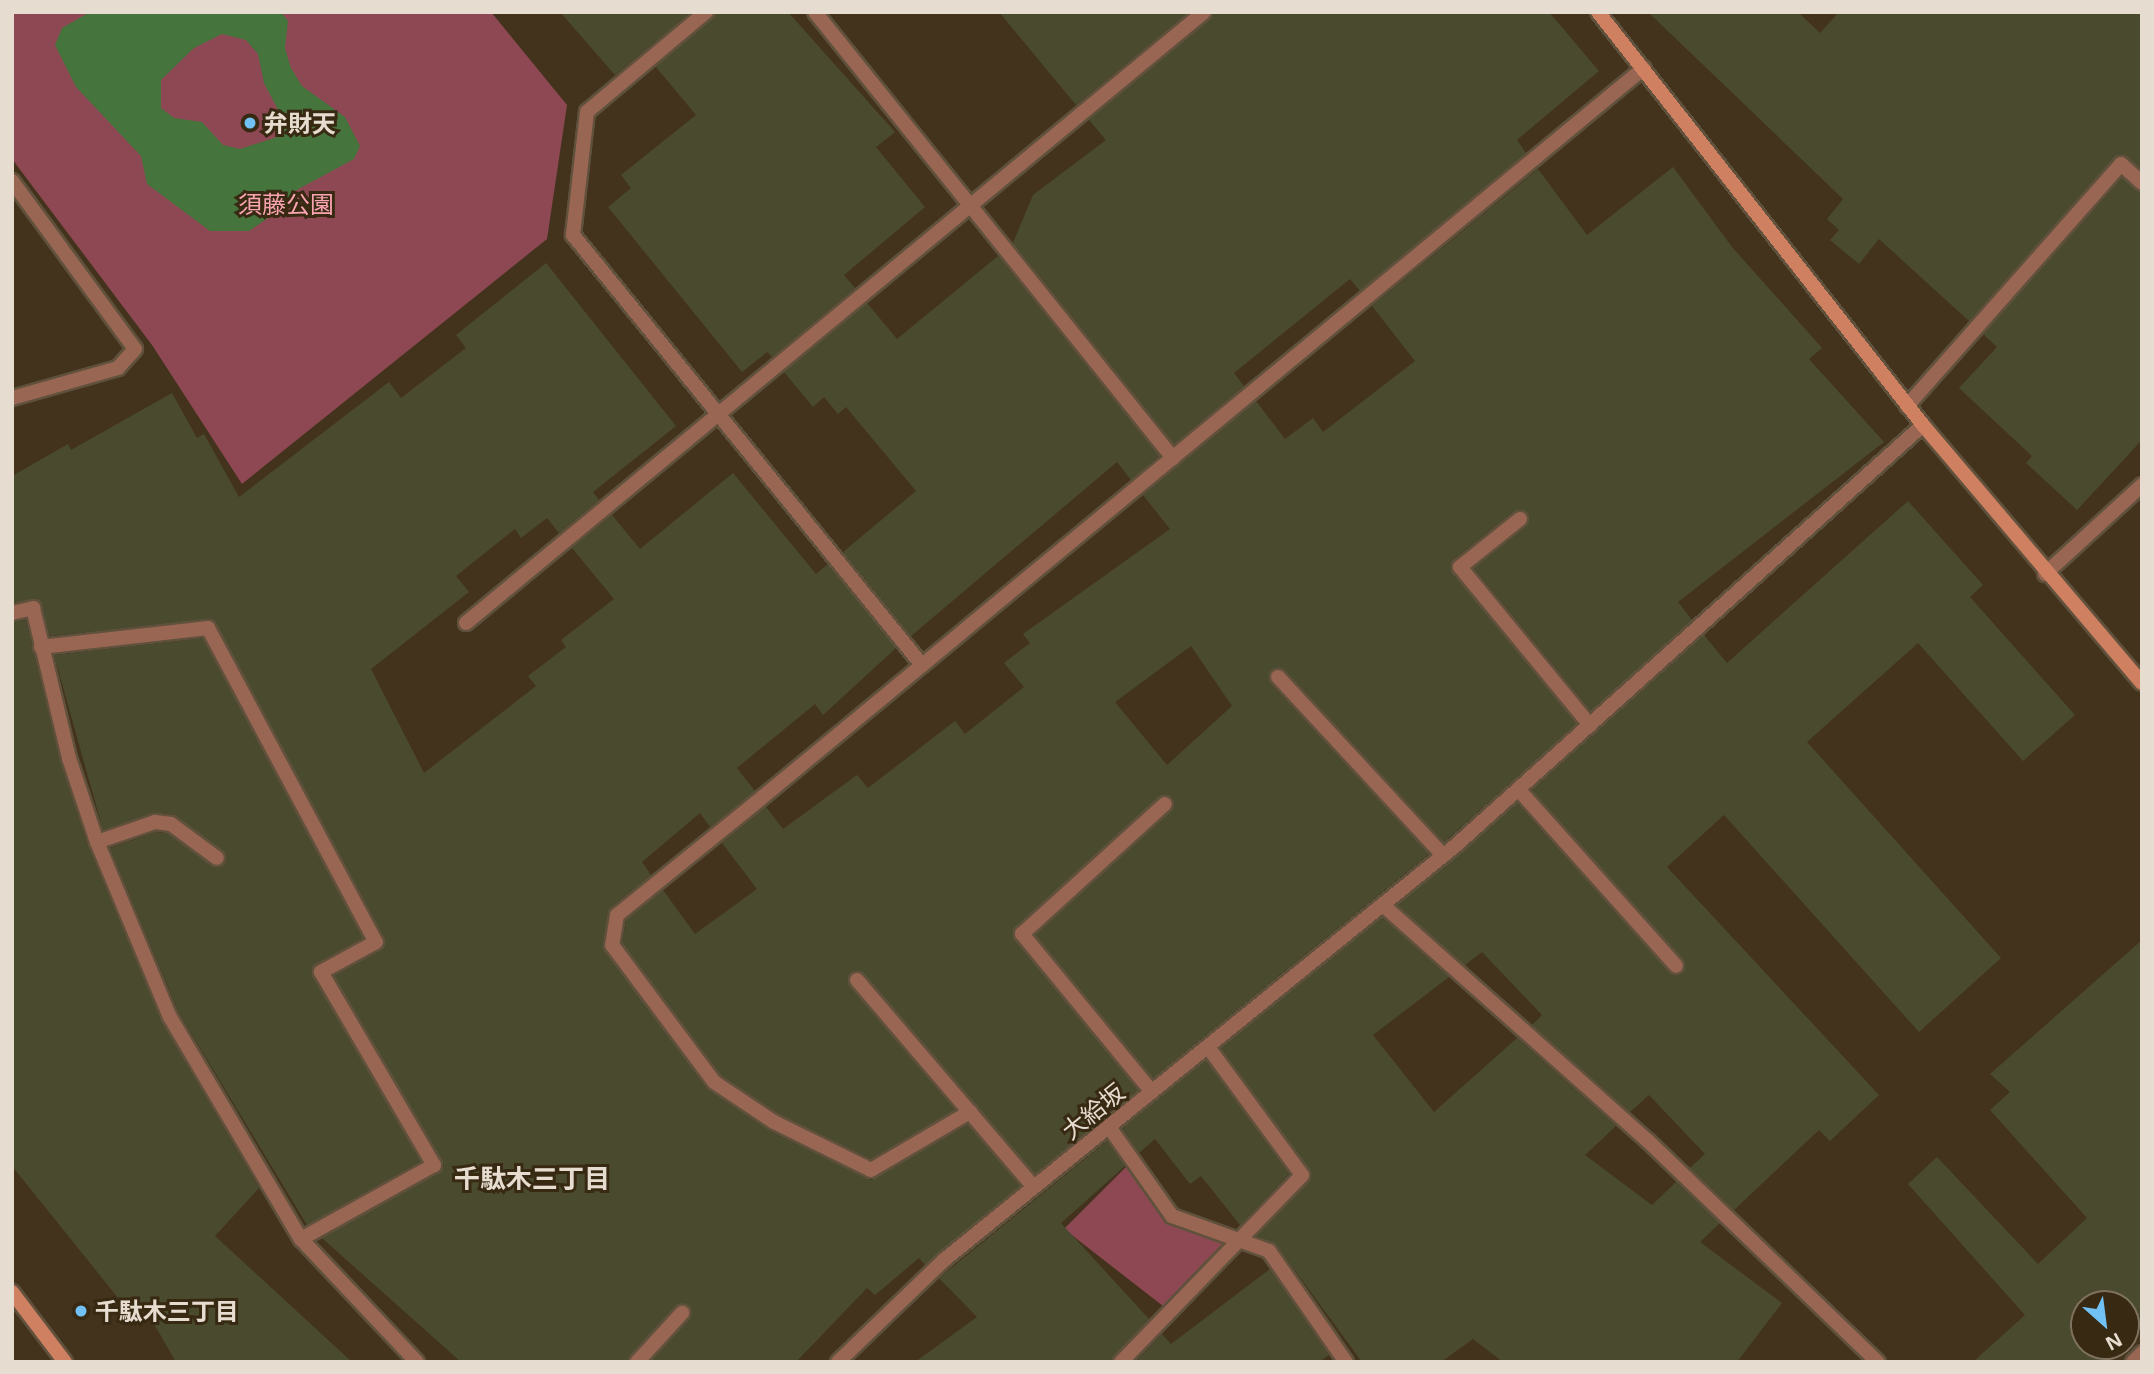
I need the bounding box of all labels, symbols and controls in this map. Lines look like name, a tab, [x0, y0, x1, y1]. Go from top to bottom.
place label: 弁財天	[264, 109, 336, 137]
marker: 弁財天	[242, 115, 258, 131]
park label: 須藤公園	[238, 190, 334, 218]
street label: 大給坂	[1056, 1077, 1130, 1145]
district label: 千駄木三丁目	[454, 1163, 610, 1195]
north arrow	[2070, 1290, 2140, 1360]
place label: 千駄木三丁目	[95, 1297, 239, 1325]
marker: 千駄木三丁目	[73, 1303, 89, 1319]
text: N	[2101, 1327, 2127, 1357]

